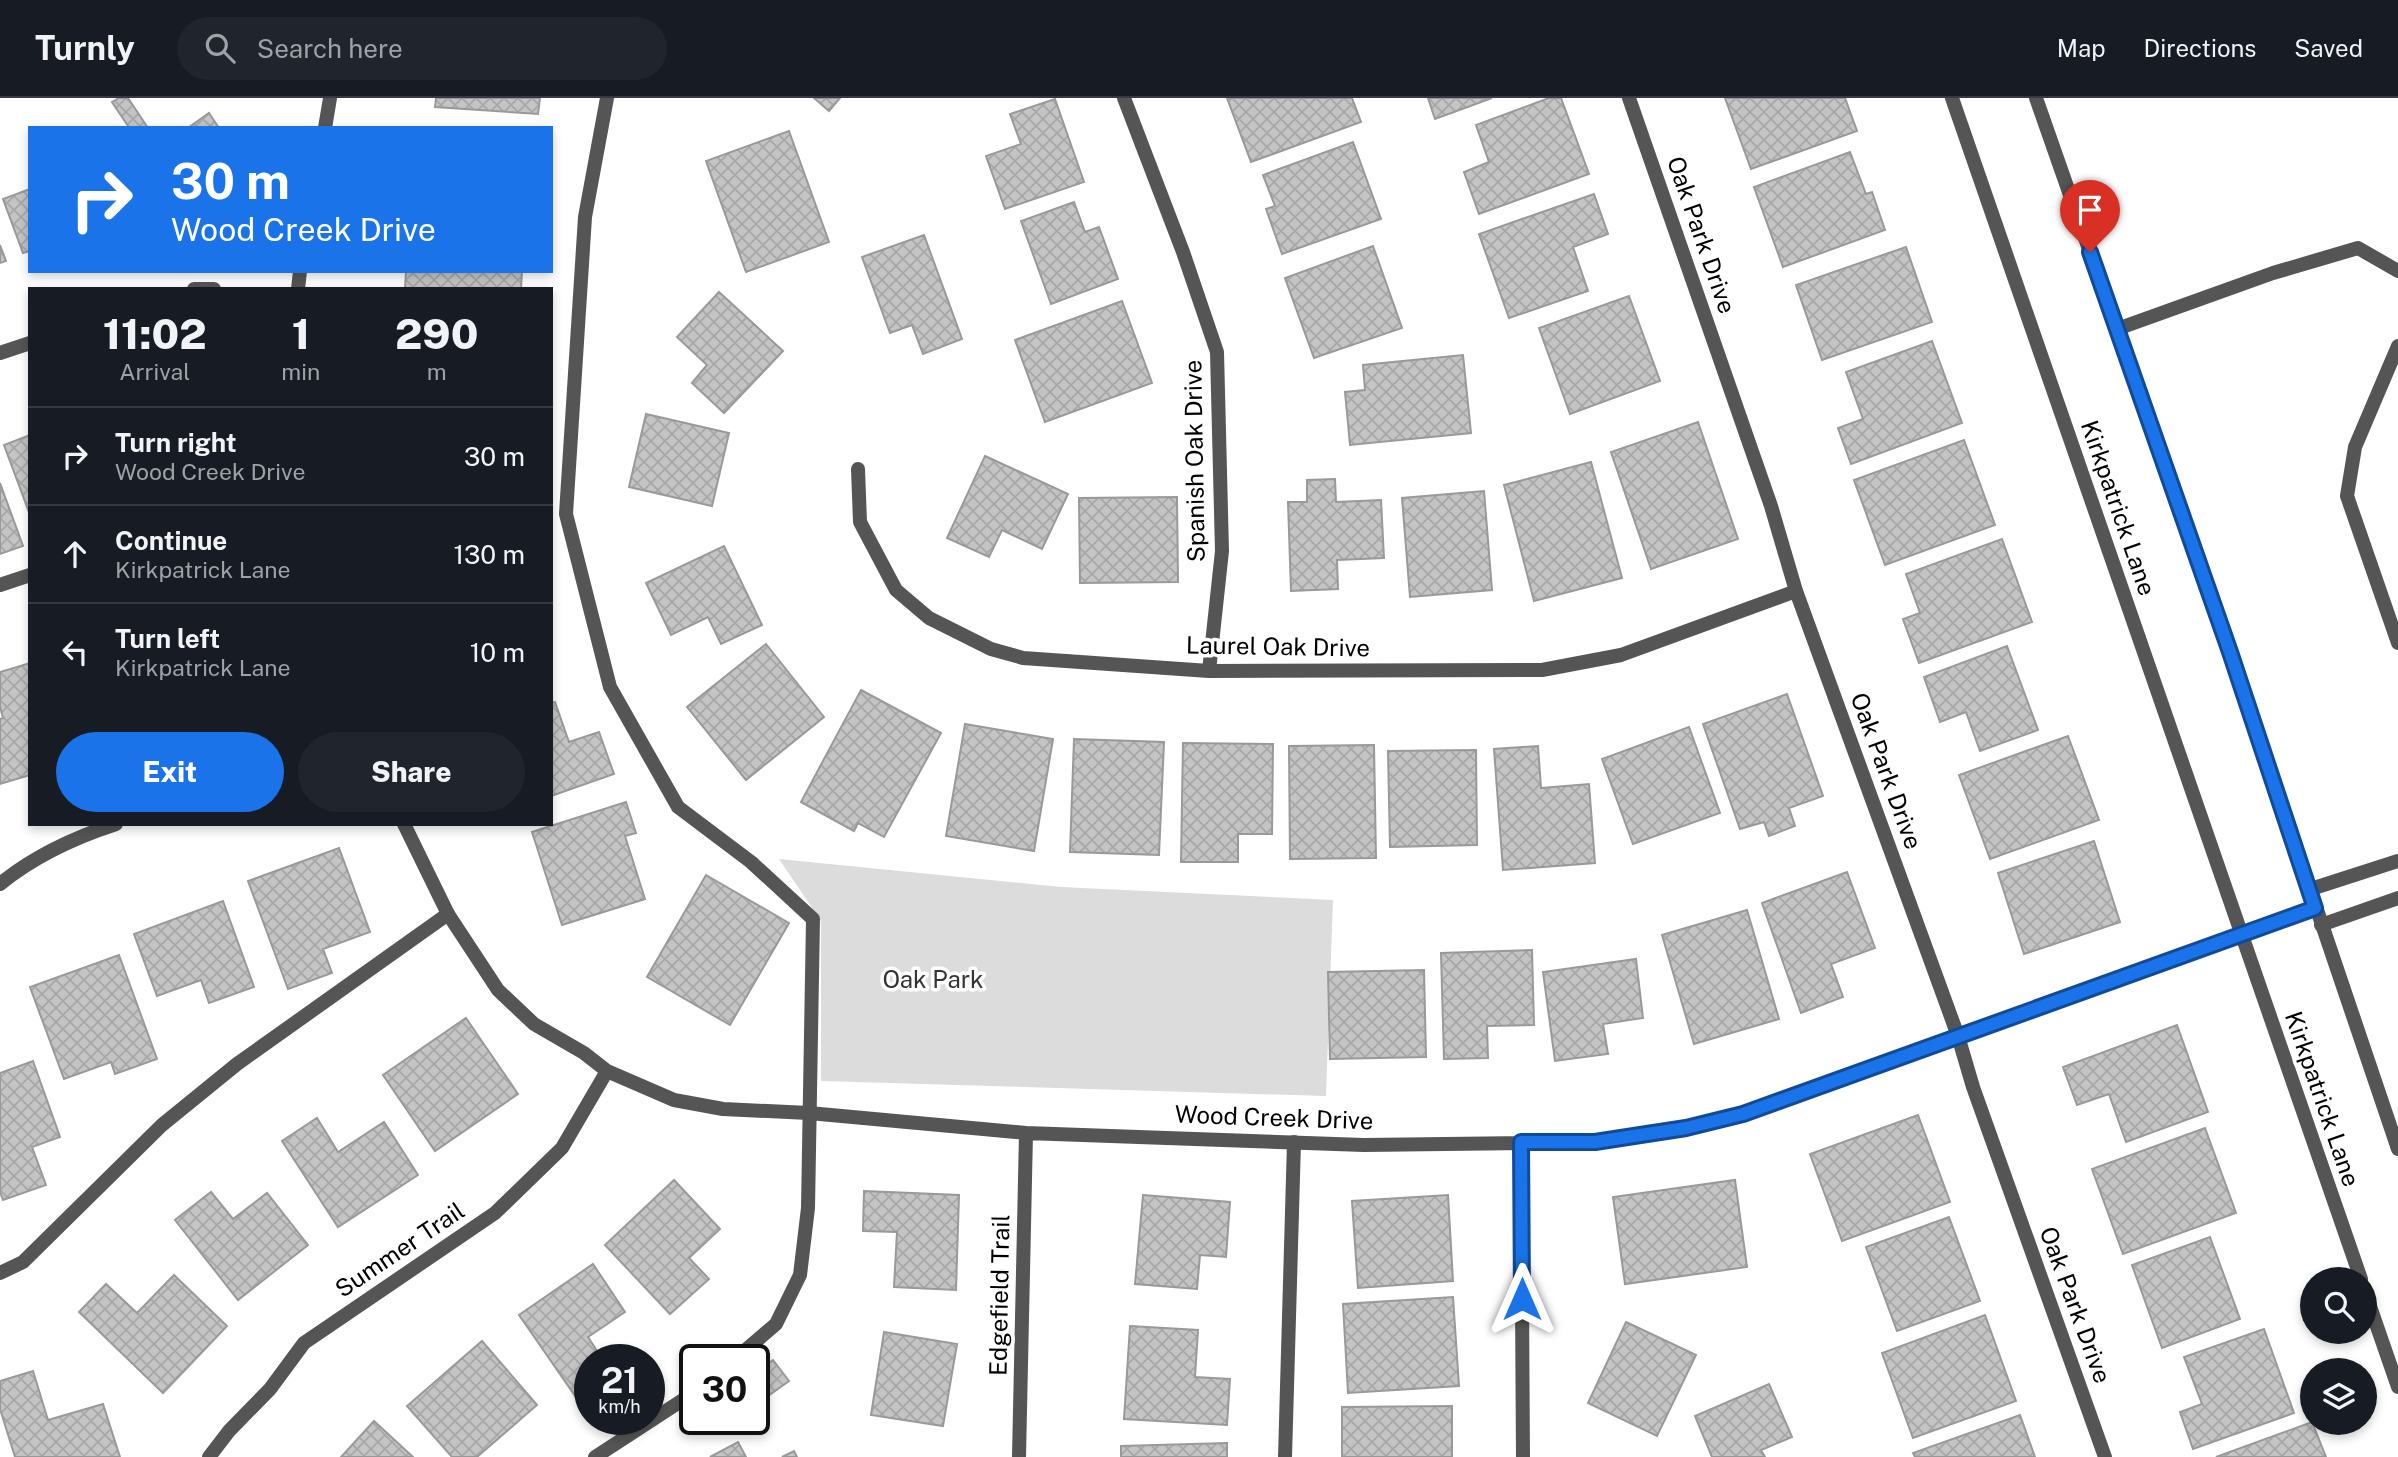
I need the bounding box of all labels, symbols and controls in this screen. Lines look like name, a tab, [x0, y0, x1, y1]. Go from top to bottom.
search box	[177, 17, 667, 80]
text: Turnly	[35, 29, 135, 67]
icon: search	[201, 29, 239, 67]
text: Search here	[257, 33, 403, 64]
text: Map	[2057, 34, 2106, 62]
text: Directions	[2144, 34, 2256, 62]
text: Saved	[2294, 34, 2363, 62]
text: 30 m	[171, 152, 290, 210]
street label: Oak Park Drive	[1662, 152, 1742, 317]
icon: right	[56, 154, 147, 245]
pin	[2060, 180, 2120, 252]
icon: arrive	[2071, 191, 2109, 229]
text: Wood Creek Drive	[171, 211, 436, 248]
text: 11:02	[103, 309, 207, 358]
text: 1	[292, 309, 310, 358]
text: 290	[395, 309, 478, 358]
text: Arrival	[119, 358, 190, 385]
text: min	[281, 358, 320, 385]
text: m	[427, 358, 447, 385]
street label: Spanish Oak Drive	[1178, 360, 1210, 562]
street label: Kirkpatrick Lane	[2076, 416, 2162, 599]
text: Turn right	[115, 427, 237, 458]
icon: right	[56, 437, 94, 475]
text: 30 m	[464, 441, 525, 472]
text: Wood Creek Drive	[115, 458, 305, 485]
text: Continue	[115, 525, 227, 556]
icon: ahead	[56, 535, 94, 573]
text: 130 m	[453, 539, 525, 570]
text: Kirkpatrick Lane	[115, 556, 291, 583]
text: Turn left	[115, 623, 220, 654]
street label: Laurel Oak Drive	[1186, 630, 1370, 662]
icon: left	[56, 633, 94, 671]
text: 10 m	[470, 637, 525, 668]
text: Kirkpatrick Lane	[115, 654, 291, 681]
street label: Oak Park Drive	[1846, 689, 1928, 853]
button: Exit	[56, 732, 284, 812]
button: Share	[298, 732, 525, 812]
park label: Oak Park	[882, 965, 984, 993]
street label: Kirkpatrick Lane	[2280, 1007, 2366, 1190]
street label: Wood Creek Drive	[1174, 1100, 1374, 1134]
street label: Summer Trail	[330, 1196, 469, 1303]
street label: Edgefield Trail	[984, 1214, 1014, 1376]
street label: Oak Park Drive	[2035, 1223, 2117, 1387]
position arrow	[1485, 1262, 1559, 1336]
map controls	[2300, 1267, 2377, 1435]
button: search	[2300, 1267, 2377, 1344]
speed limit sign: 30	[679, 1344, 770, 1435]
button: layers	[2300, 1358, 2377, 1435]
text: 21	[601, 1360, 638, 1401]
text: km/h	[598, 1396, 641, 1417]

